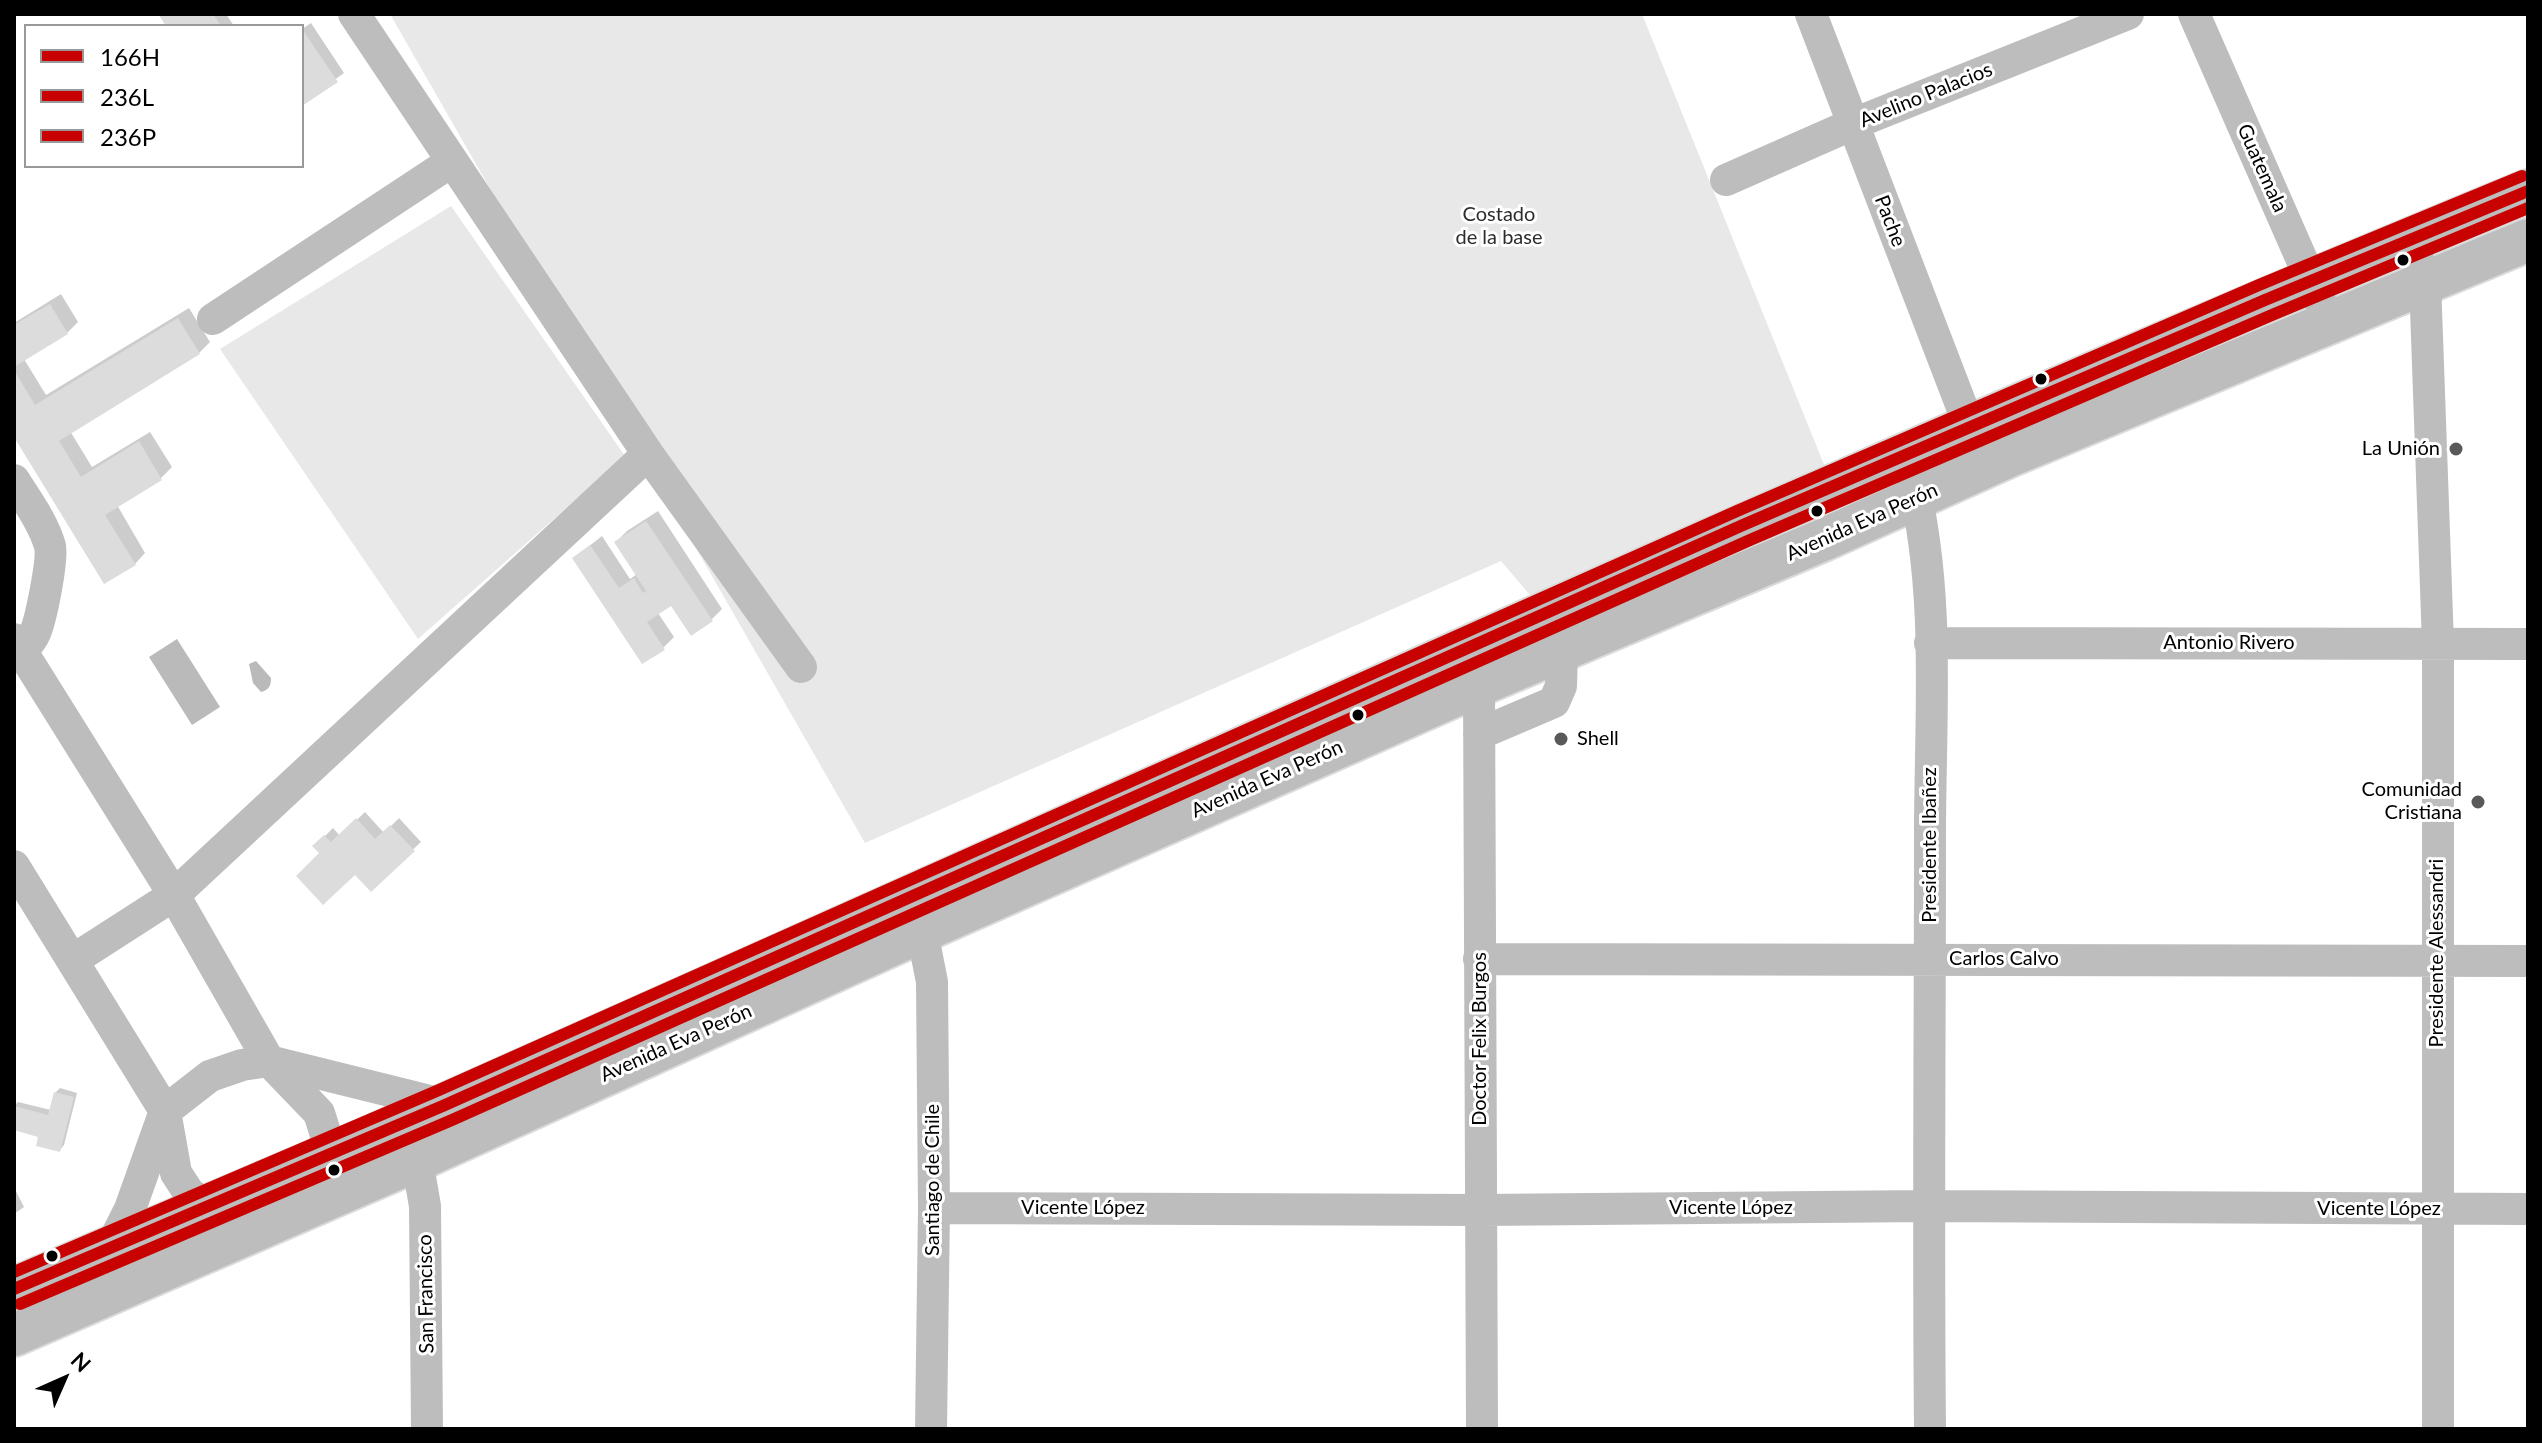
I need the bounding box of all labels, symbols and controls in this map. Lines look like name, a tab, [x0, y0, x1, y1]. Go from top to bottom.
legend	[24, 24, 304, 168]
text: 166H	[100, 42, 160, 71]
street label: Avelino Palacios	[1856, 57, 1996, 133]
text: 236L	[100, 82, 154, 111]
street label: Guatemala	[2232, 120, 2292, 216]
text: 236P	[100, 122, 156, 151]
street label: Pache	[1869, 192, 1911, 250]
park label: Costado de la base	[1455, 203, 1543, 250]
unlabelled marker	[2395, 252, 2411, 268]
unlabelled marker	[2033, 371, 2049, 387]
place label: La Unión	[2362, 437, 2440, 461]
marker: La Unión	[2447, 440, 2465, 458]
street label: Avenida Eva Perón	[1783, 478, 1941, 566]
unlabelled marker	[1809, 503, 1825, 519]
street label: Antonio Rivero	[2163, 631, 2295, 655]
unlabelled marker	[1350, 707, 1366, 723]
place label: Shell	[1577, 727, 1619, 751]
marker: Shell	[1552, 730, 1570, 748]
street label: Avenida Eva Perón	[1188, 735, 1346, 823]
street label: Presidente Ibañez	[1918, 767, 1942, 923]
place label: Comunidad Cristiana	[2362, 778, 2462, 825]
marker: Comunidad Cristiana	[2469, 793, 2487, 811]
street label: Presidente Alessandri	[2425, 859, 2449, 1047]
street label: Carlos Calvo	[1949, 947, 2059, 971]
street label: Doctor Felix Burgos	[1468, 952, 1492, 1126]
street label: Avenida Eva Perón	[597, 999, 755, 1087]
street label: Santiago de Chile	[921, 1104, 945, 1256]
unlabelled marker	[326, 1162, 342, 1178]
street label: Vicente López	[1021, 1196, 1145, 1220]
street label: Vicente López	[1669, 1196, 1793, 1220]
street label: Vicente López	[2317, 1197, 2441, 1221]
street label: San Francisco	[413, 1234, 439, 1354]
unlabelled marker	[44, 1248, 60, 1264]
north arrow	[24, 1339, 104, 1419]
text: N	[66, 1346, 97, 1377]

